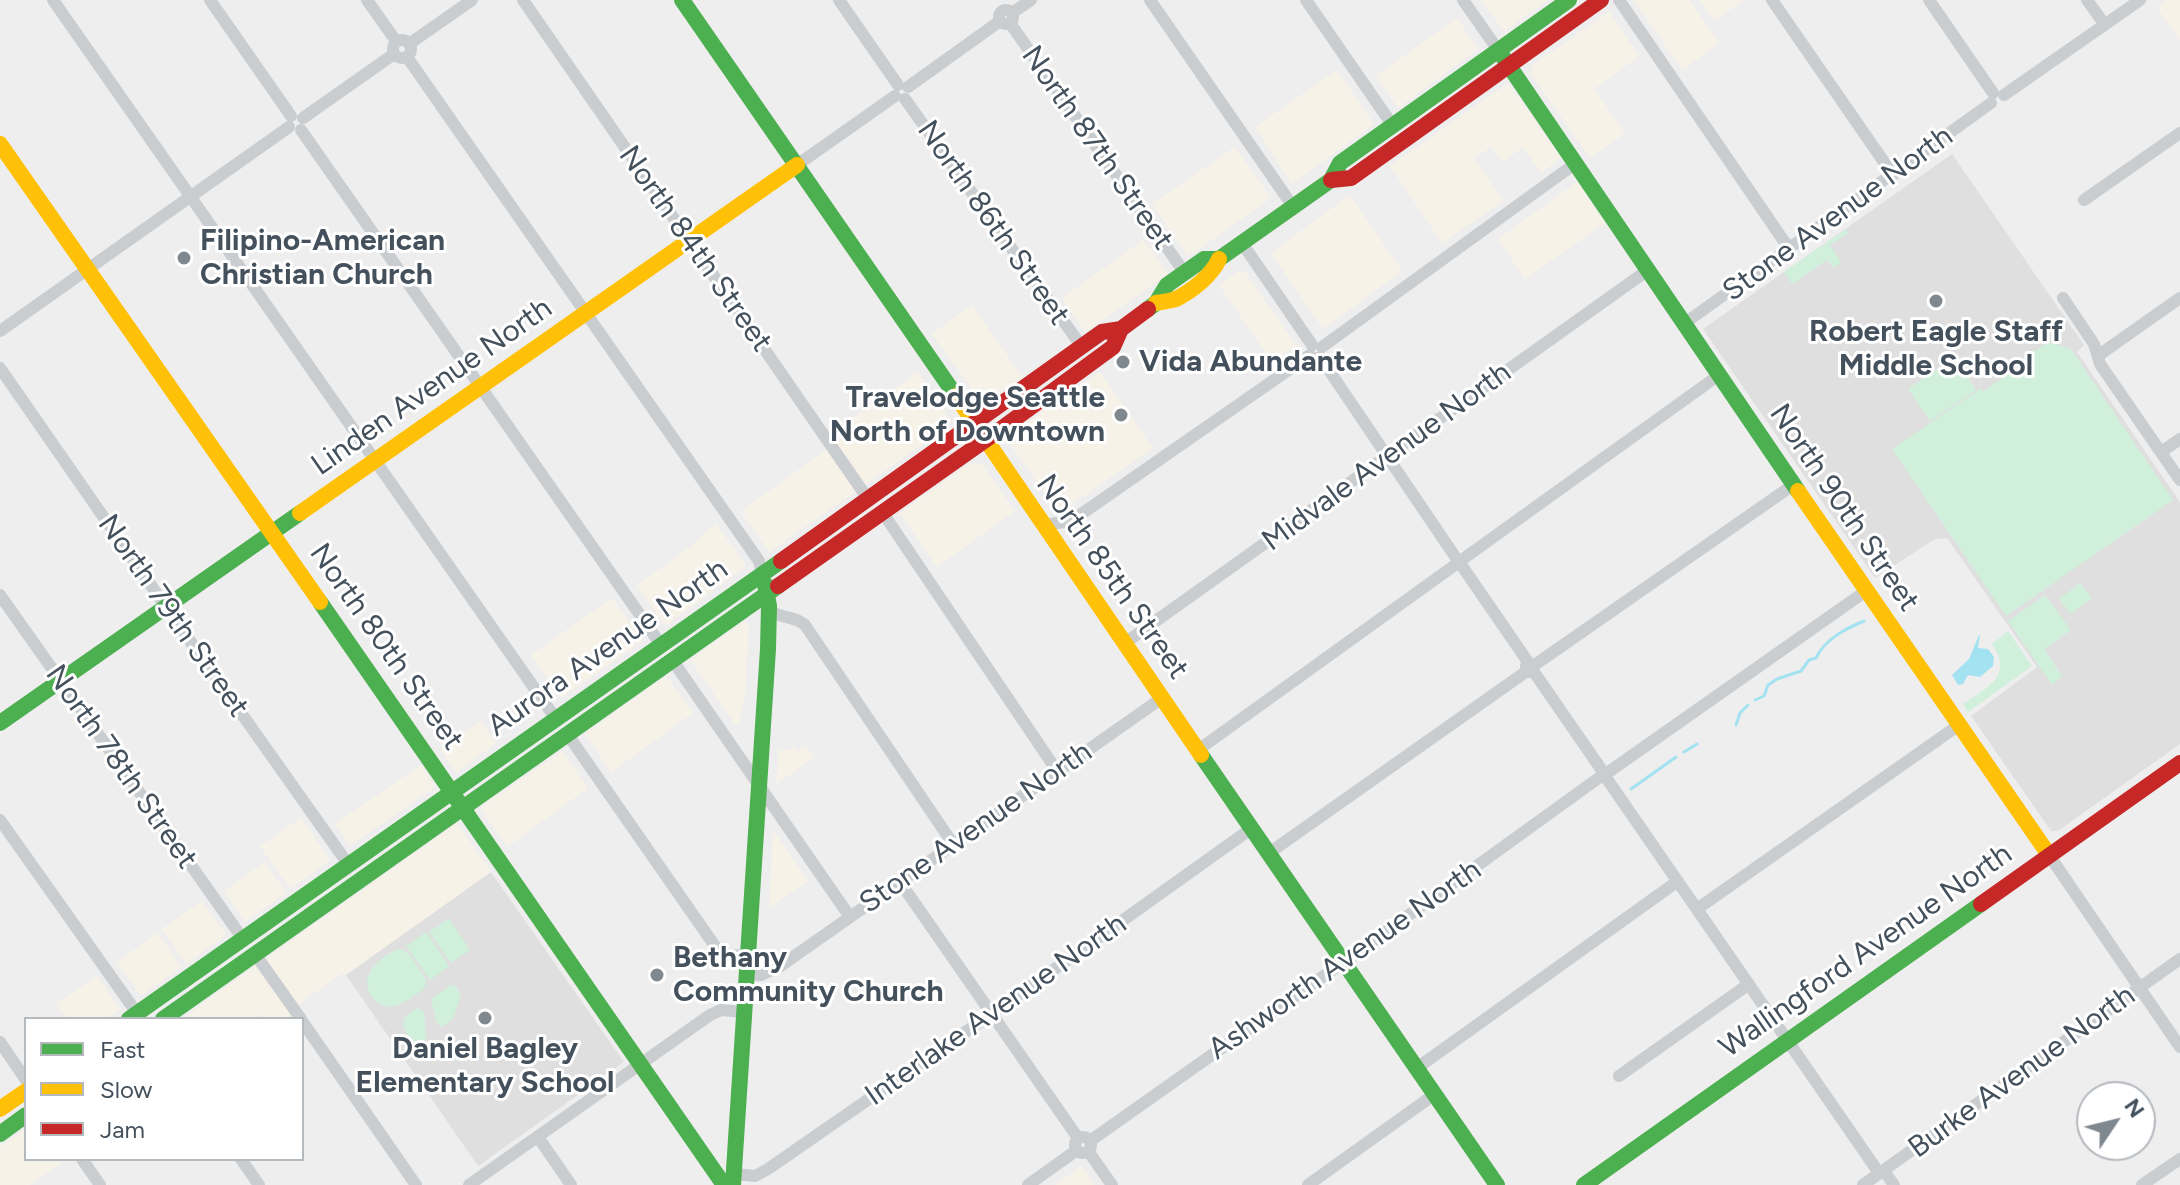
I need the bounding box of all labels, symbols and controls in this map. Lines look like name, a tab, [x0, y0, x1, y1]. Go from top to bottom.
street label: North 87th Street	[1013, 39, 1181, 257]
street label: North 86th Street	[909, 114, 1077, 332]
street label: Stone Avenue North	[1716, 119, 1960, 309]
street label: North 84th Street	[611, 139, 779, 359]
place label: Filipino-American Christian Church	[200, 223, 445, 294]
marker: Filipino-American Christian Church	[175, 249, 193, 267]
street label: Linden Avenue North	[305, 290, 559, 484]
marker: Robert Eagle Staff Middle School	[1927, 292, 1945, 310]
place label: Robert Eagle Staff Middle School	[1809, 314, 2063, 384]
place label: Vida Abundante	[1139, 344, 1362, 380]
marker: Vida Abundante	[1114, 353, 1132, 371]
street label: Midvale Avenue North	[1256, 355, 1518, 559]
place label: Travelodge Seattle North of Downtown	[830, 380, 1105, 450]
street label: North 90th Street	[1761, 398, 1927, 618]
marker: Travelodge Seattle North of Downtown	[1112, 406, 1130, 424]
street label: North 85th Street	[1028, 468, 1196, 686]
street label: North 79th Street	[90, 508, 256, 724]
street label: North 80th Street	[301, 537, 471, 757]
street label: Aurora Avenue North	[481, 551, 735, 745]
street label: North 78th Street	[37, 658, 205, 876]
street label: Stone Avenue North	[853, 734, 1099, 922]
street label: Wallingford Avenue North	[1713, 836, 2019, 1066]
street label: Ashworth Avenue North	[1202, 852, 1488, 1068]
street label: Interlake Avenue North	[859, 906, 1133, 1114]
place label: Bethany Community Church	[673, 940, 944, 1010]
marker: Bethany Community Church	[648, 966, 666, 984]
street label: Burke Avenue North	[1902, 978, 2142, 1166]
marker: Daniel Bagley Elementary School	[476, 1009, 494, 1027]
legend	[24, 1017, 304, 1161]
place label: Daniel Bagley Elementary School	[356, 1031, 614, 1102]
text: Fast	[100, 1035, 145, 1064]
text: Slow	[100, 1075, 152, 1104]
north arrow	[2076, 1081, 2156, 1161]
text: Jam	[100, 1115, 145, 1144]

